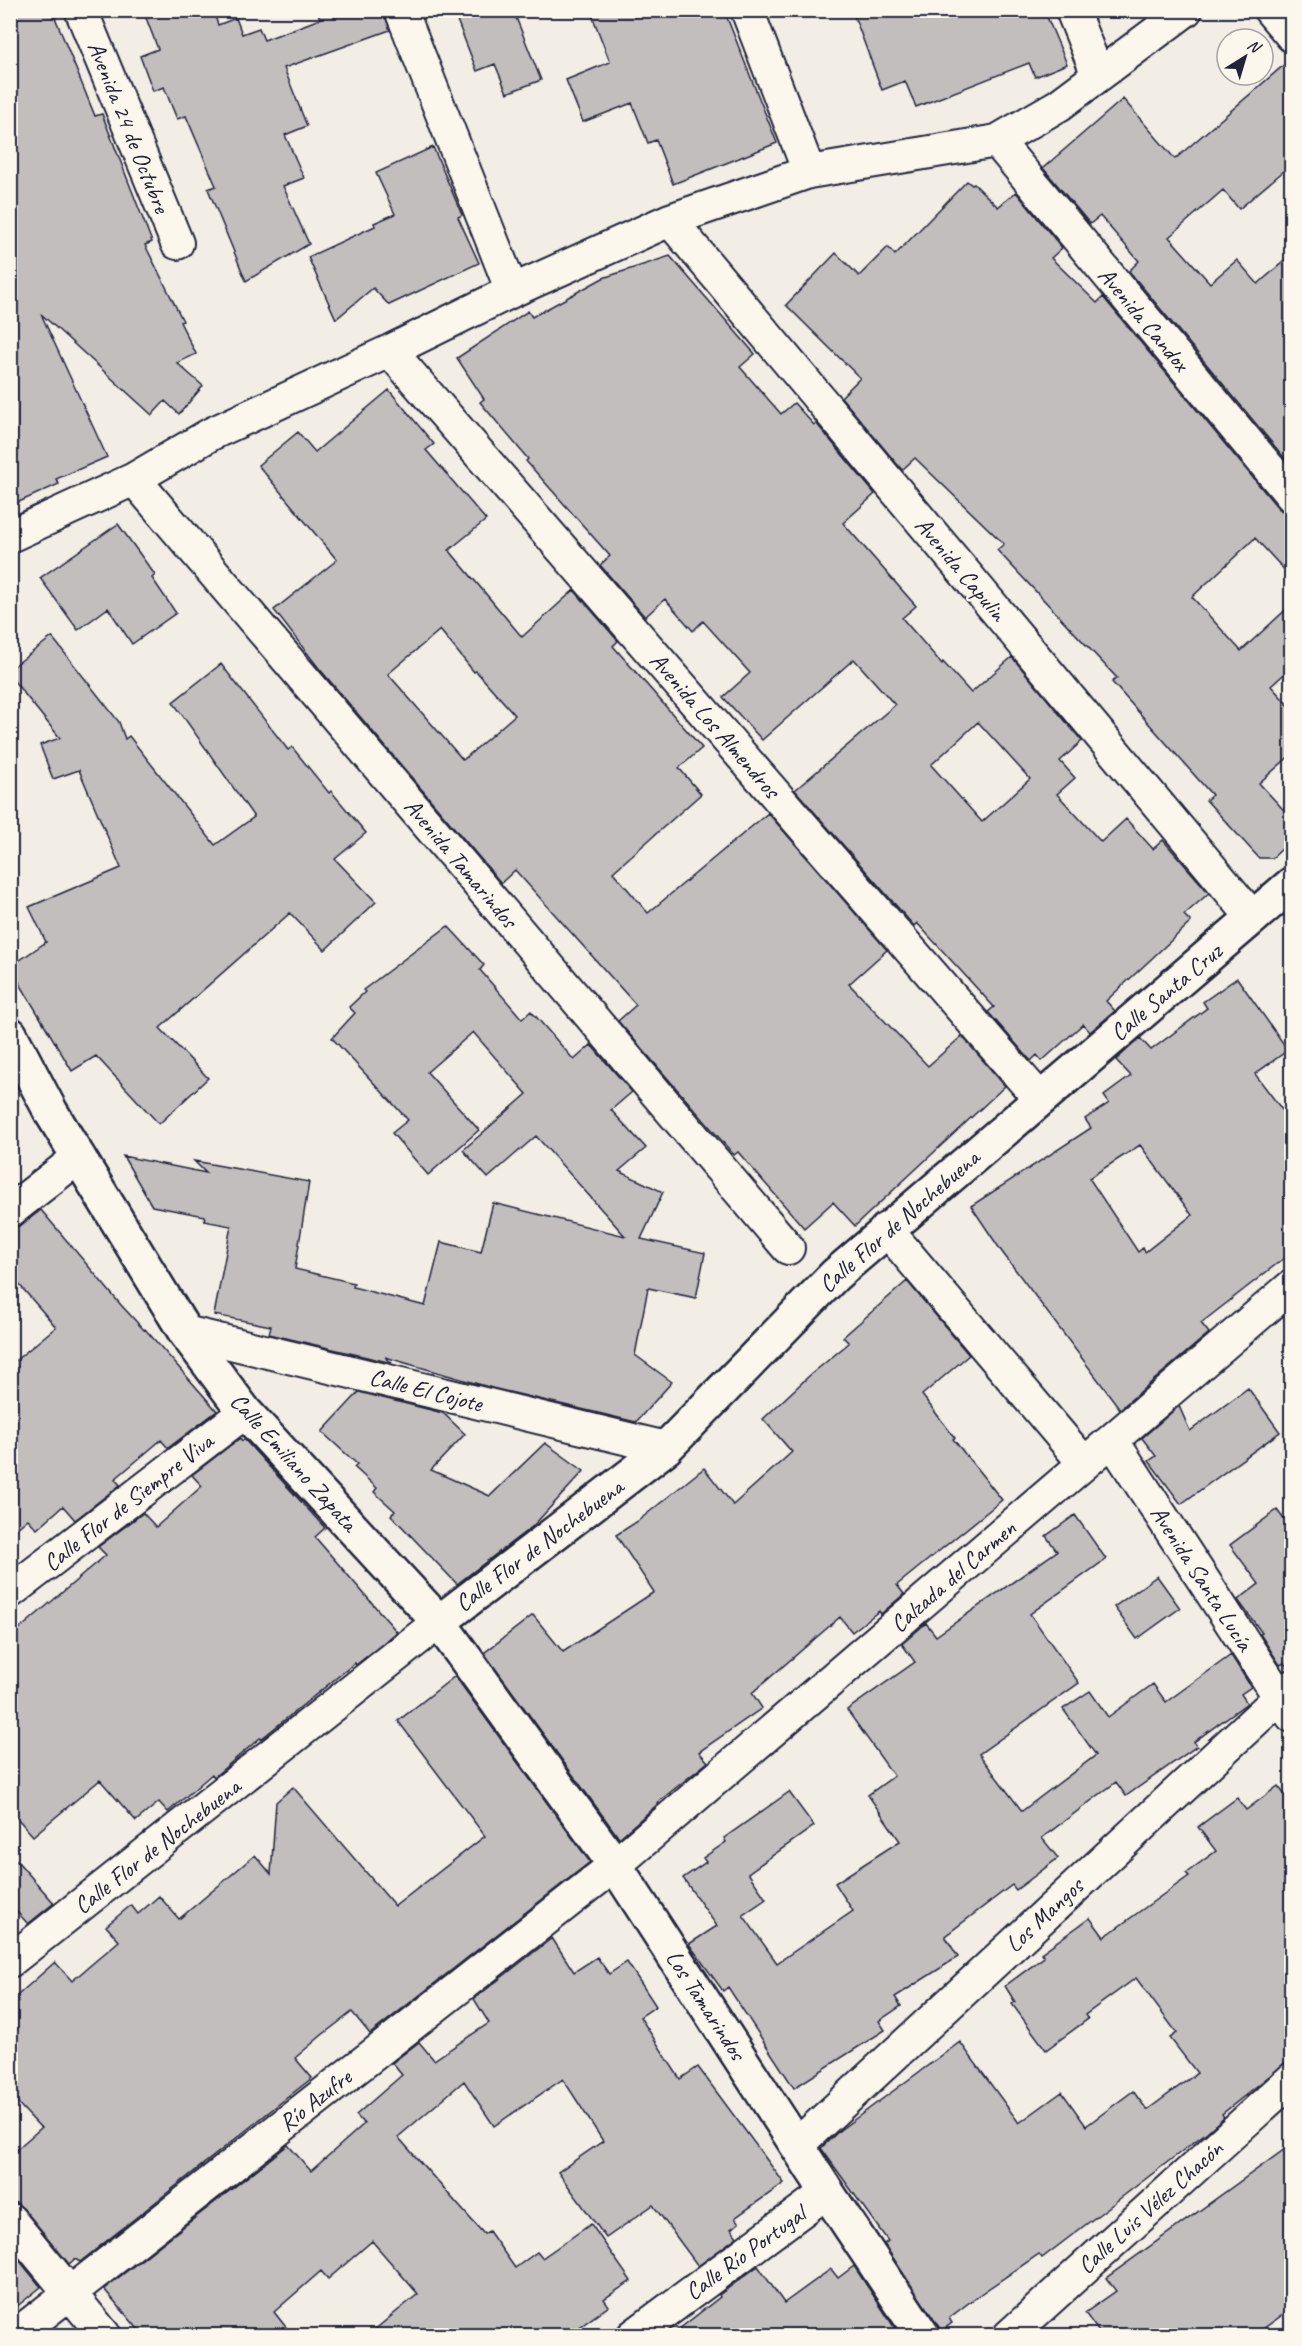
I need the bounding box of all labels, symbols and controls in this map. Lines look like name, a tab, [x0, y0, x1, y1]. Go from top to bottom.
north arrow	[1215, 27, 1275, 87]
text: N	[1243, 35, 1266, 59]
street label: Avenida 24 de Octubre	[81, 37, 178, 219]
street label: Avenida Candox	[1092, 261, 1197, 379]
street label: Avenida Capulin	[909, 511, 1014, 628]
street label: Avenida Los Almendros	[643, 646, 788, 806]
street label: Avenida Tamarindos	[398, 792, 525, 935]
street label: Calle Santa Cruz	[1104, 936, 1229, 1047]
street label: Calle Flor de Nochebuena	[812, 1142, 987, 1299]
street label: Calle El Cojote	[367, 1362, 488, 1419]
street label: Calle Emiliano Zapata	[224, 1386, 366, 1539]
street label: Calle Flor de Siempre Viva	[37, 1425, 221, 1578]
street label: Calle Flor de Nochebuena	[449, 1471, 631, 1618]
street label: Avenida Santa Lucía	[1144, 1500, 1261, 1658]
street label: Calzada del Carmen	[884, 1513, 1022, 1639]
street label: Calle Flor de Nochebuena	[68, 1770, 248, 1920]
street label: Los Mangos	[999, 1870, 1091, 1959]
street label: Los Tamarindos	[659, 1944, 754, 2067]
street label: Río Azufre	[273, 2061, 359, 2138]
street label: Calle Luis Vélez Chacón	[1071, 2133, 1230, 2280]
street label: Calle Río Portugal	[679, 2197, 814, 2307]

